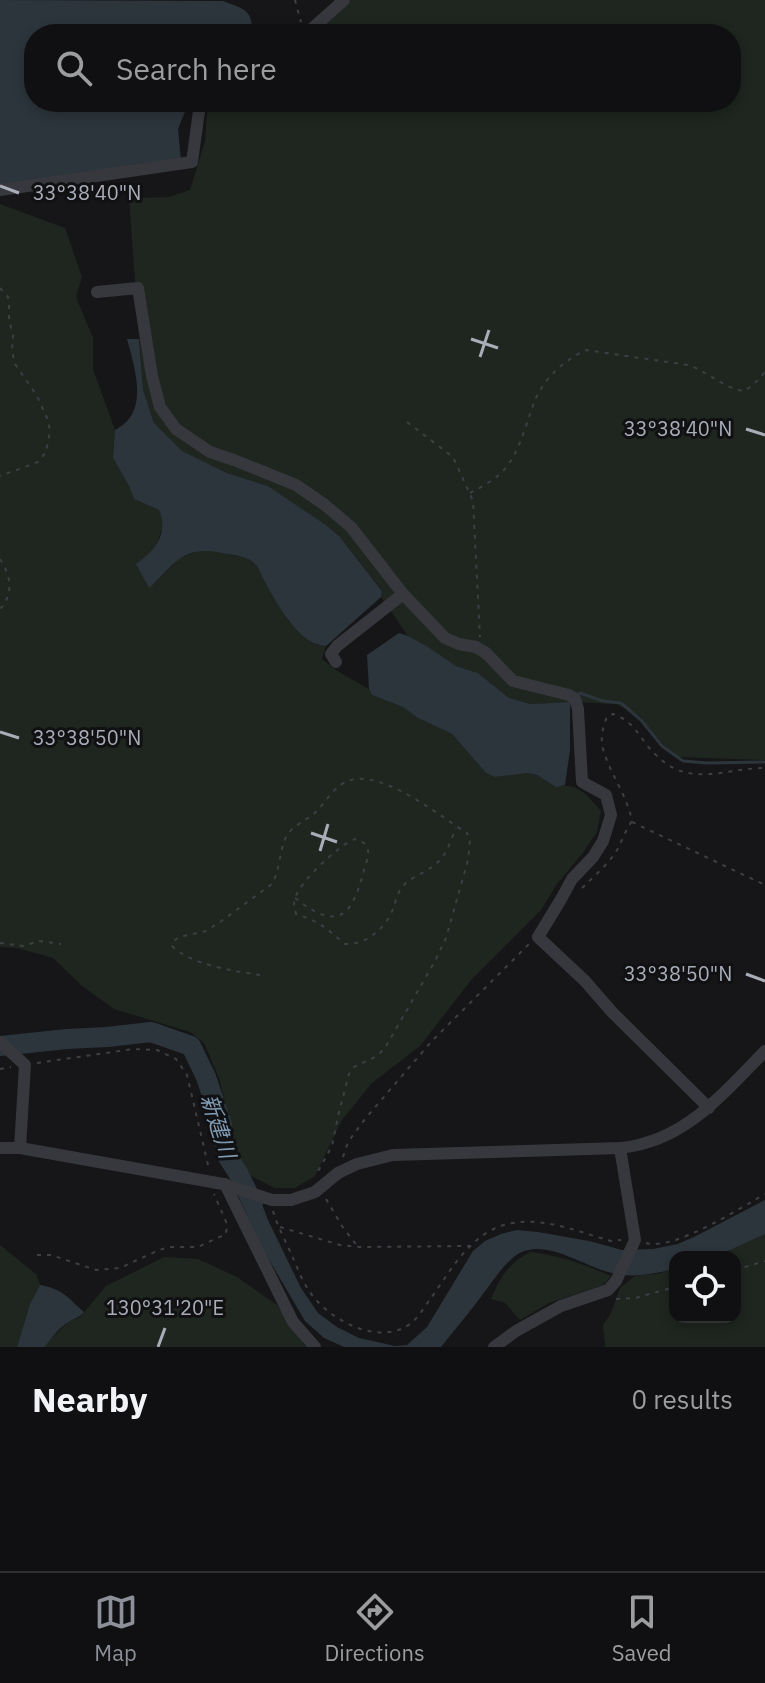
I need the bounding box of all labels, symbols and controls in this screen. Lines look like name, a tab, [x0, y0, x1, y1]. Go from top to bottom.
search box	[24, 24, 741, 112]
icon: search	[52, 46, 96, 90]
text: Search here	[116, 49, 277, 88]
text: 33°38'40"N	[33, 179, 141, 206]
text: 33°38'40"N	[624, 415, 732, 442]
text: 33°38'50"N	[33, 724, 141, 751]
text: 33°38'50"N	[624, 960, 732, 987]
water label: 新建川	[195, 1090, 244, 1164]
map controls	[669, 1251, 741, 1323]
button: locate	[669, 1251, 741, 1323]
text: 130°31'20"E	[106, 1294, 224, 1321]
text: Nearby	[32, 1377, 147, 1421]
text: 0 results	[631, 1382, 733, 1416]
tab: Map	[94, 1590, 138, 1667]
tab: Directions	[325, 1590, 425, 1667]
tab: Saved	[612, 1590, 671, 1667]

